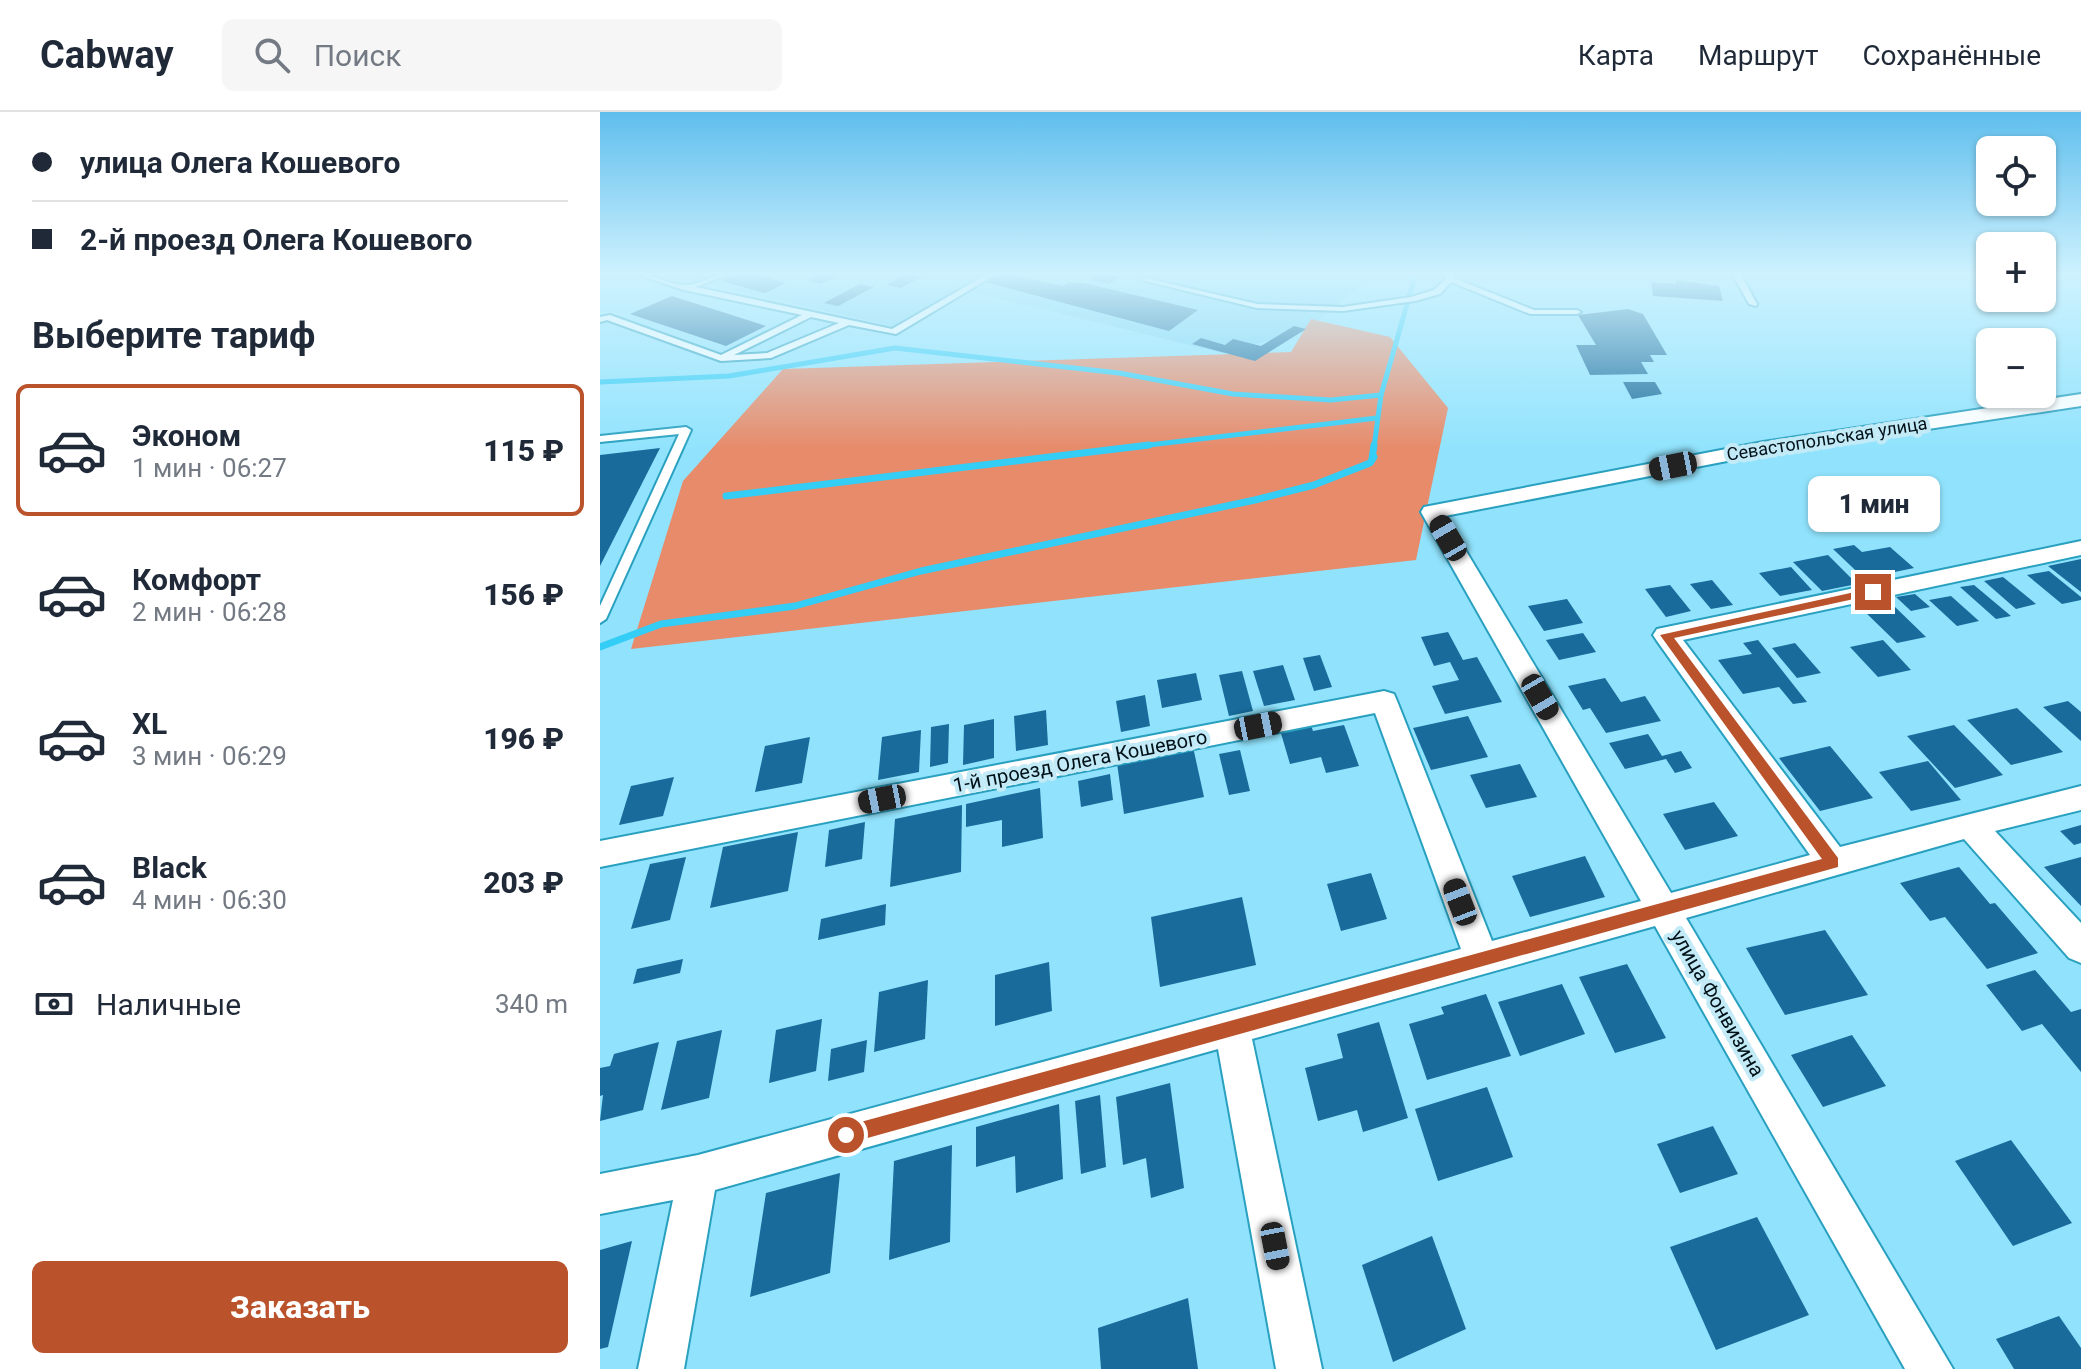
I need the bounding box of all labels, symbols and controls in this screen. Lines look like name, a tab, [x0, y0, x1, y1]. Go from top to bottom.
search box	[222, 19, 782, 91]
text: Cabway	[40, 33, 174, 77]
icon: search	[250, 33, 294, 77]
text: Поиск	[314, 38, 401, 73]
text: Карта	[1578, 39, 1654, 72]
text: Маршрут	[1698, 39, 1818, 72]
text: Сохранённые	[1862, 39, 2041, 72]
map controls	[1976, 136, 2056, 408]
button: locate	[1976, 136, 2056, 216]
text: улица Олега Кошевого	[80, 145, 400, 180]
text: 2-й проезд Олега Кошевого	[80, 222, 472, 257]
button: +	[1976, 232, 2056, 312]
text: Выберите тариф	[32, 315, 315, 357]
button: −	[1976, 328, 2056, 408]
street label: Севастопольская улица	[1725, 412, 1929, 465]
icon: car	[36, 414, 108, 486]
text: Эконом	[132, 418, 241, 453]
text: 115 ₽	[483, 433, 564, 468]
car	[1647, 450, 1699, 482]
text: 1 мин · 06:27	[132, 453, 287, 483]
callout: 1 мин	[1807, 476, 1939, 532]
text: 1 мин	[1839, 489, 1909, 519]
car	[1426, 511, 1470, 565]
icon: car	[36, 558, 108, 630]
text: Комфорт	[132, 562, 261, 597]
route end	[1855, 574, 1891, 610]
text: 156 ₽	[483, 577, 564, 612]
text: 2 мин · 06:28	[132, 597, 287, 627]
car	[1518, 670, 1562, 724]
icon: car	[36, 702, 108, 774]
text: XL	[132, 706, 167, 741]
car	[1232, 710, 1284, 742]
text: 196 ₽	[483, 721, 564, 756]
street label: 1-й проезд Олега Кошевого	[951, 725, 1209, 797]
text: 3 мин · 06:29	[132, 741, 287, 771]
car	[856, 783, 908, 815]
icon: car	[36, 846, 108, 918]
text: Black	[132, 850, 207, 885]
text: 203 ₽	[483, 865, 564, 900]
car	[1440, 875, 1480, 929]
text: 4 мин · 06:30	[132, 885, 287, 915]
street label: улица Фонвизина	[1666, 925, 1770, 1081]
icon: cash	[32, 982, 76, 1026]
text: Наличные	[96, 987, 241, 1022]
text: 340 m	[495, 989, 568, 1019]
route start	[828, 1117, 864, 1153]
car	[1259, 1220, 1291, 1272]
button: Заказать	[32, 1261, 568, 1353]

